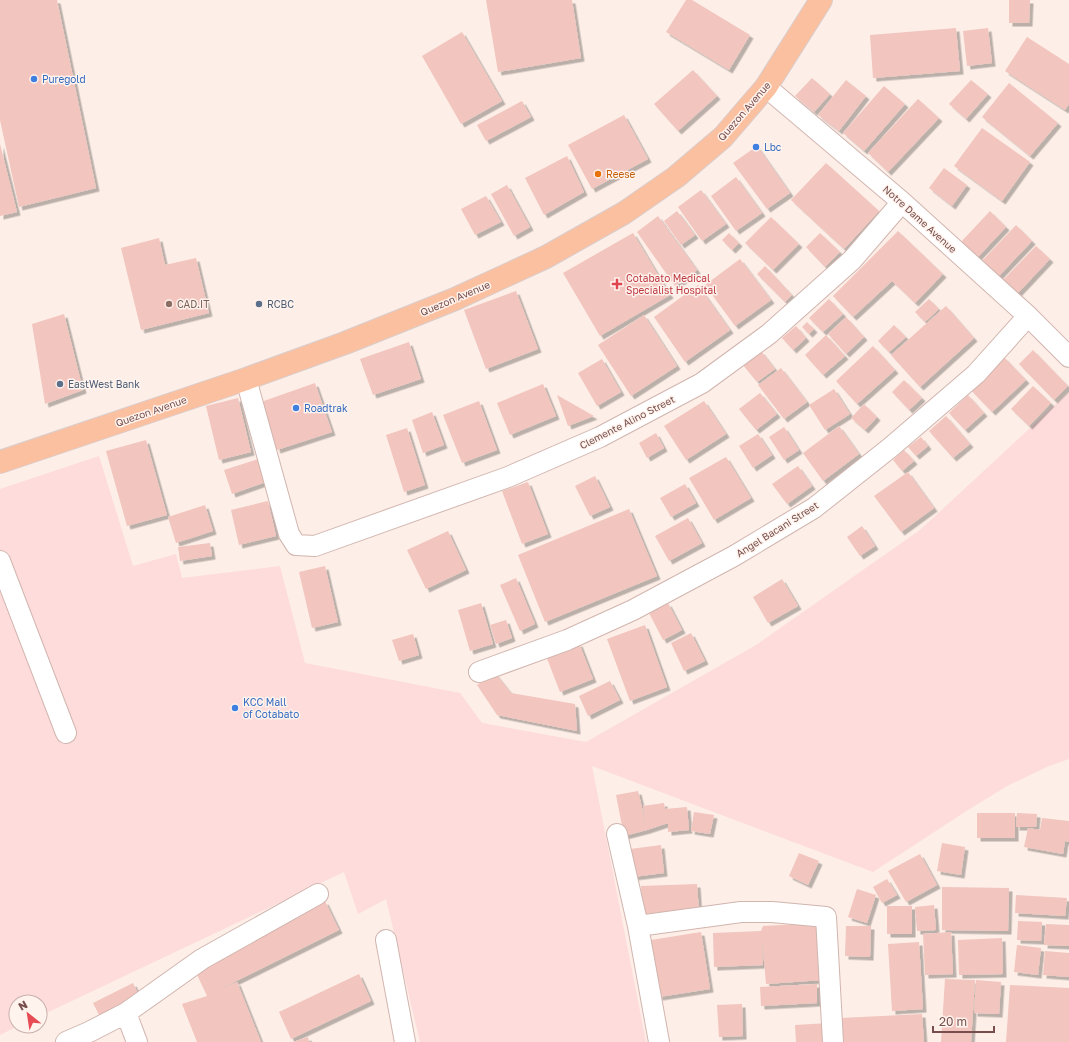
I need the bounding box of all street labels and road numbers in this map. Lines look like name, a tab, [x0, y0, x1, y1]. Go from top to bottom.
street label: Quezon Avenue	[715, 79, 773, 143]
street label: Notre Dame Avenue	[881, 183, 959, 255]
street label: Quezon Avenue	[418, 278, 492, 318]
street label: Quezon Avenue	[114, 393, 188, 429]
street label: Clemente Alino Street	[577, 393, 677, 451]
street label: Angel Bacani Street	[734, 499, 820, 559]

